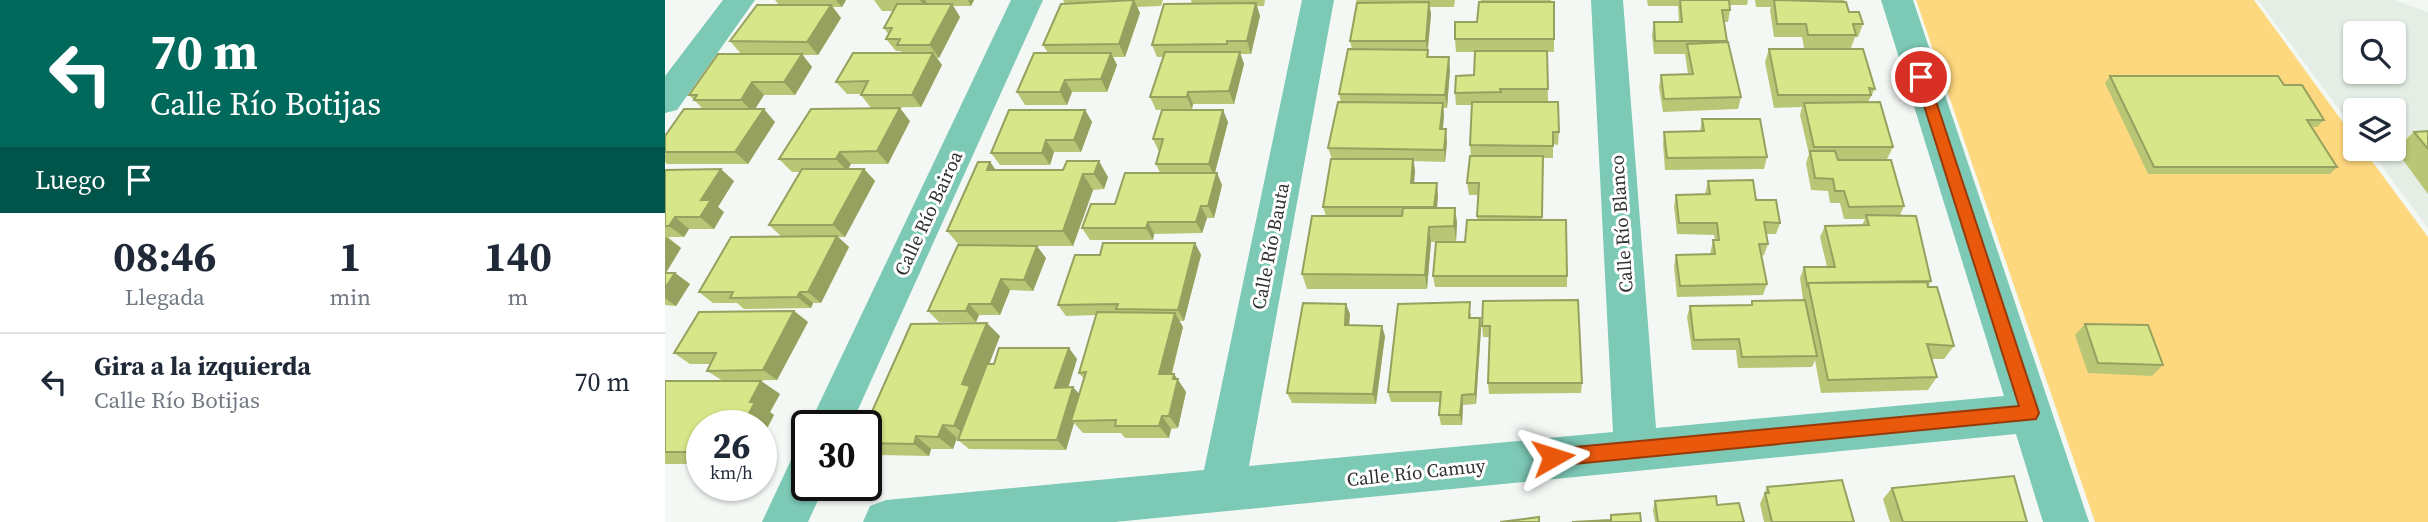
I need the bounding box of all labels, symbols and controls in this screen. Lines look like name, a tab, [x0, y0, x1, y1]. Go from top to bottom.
text: 70 m	[150, 18, 258, 85]
map controls	[2343, 21, 2406, 161]
button: search	[2343, 21, 2406, 84]
icon: left	[35, 28, 126, 119]
pin	[1891, 47, 1951, 107]
icon: arrive	[1902, 58, 1940, 96]
text: Calle Río Botijas	[150, 82, 381, 126]
button: layers	[2343, 98, 2406, 161]
street label: Calle Río Bairoa	[888, 146, 968, 280]
street label: Calle Río Blanco	[1603, 154, 1639, 294]
icon: arrive	[120, 161, 158, 199]
text: Luego	[35, 162, 106, 198]
street label: Calle Río Bauta	[1245, 180, 1295, 312]
text: 08:46	[113, 227, 217, 285]
text: 1	[339, 227, 362, 285]
text: 140	[484, 227, 552, 285]
text: Llegada	[125, 281, 205, 313]
text: min	[329, 281, 371, 313]
text: m	[508, 281, 528, 313]
text: Gira a la izquierda	[94, 348, 311, 384]
icon: left	[35, 363, 73, 401]
text: 70 m	[575, 364, 630, 400]
text: Calle Río Botijas	[94, 384, 260, 416]
speed limit sign: 30	[791, 410, 882, 501]
position arrow	[1516, 420, 1590, 494]
text: 26	[713, 422, 750, 470]
street label: Calle Río Camuy	[1346, 452, 1487, 492]
text: km/h	[710, 460, 753, 485]

